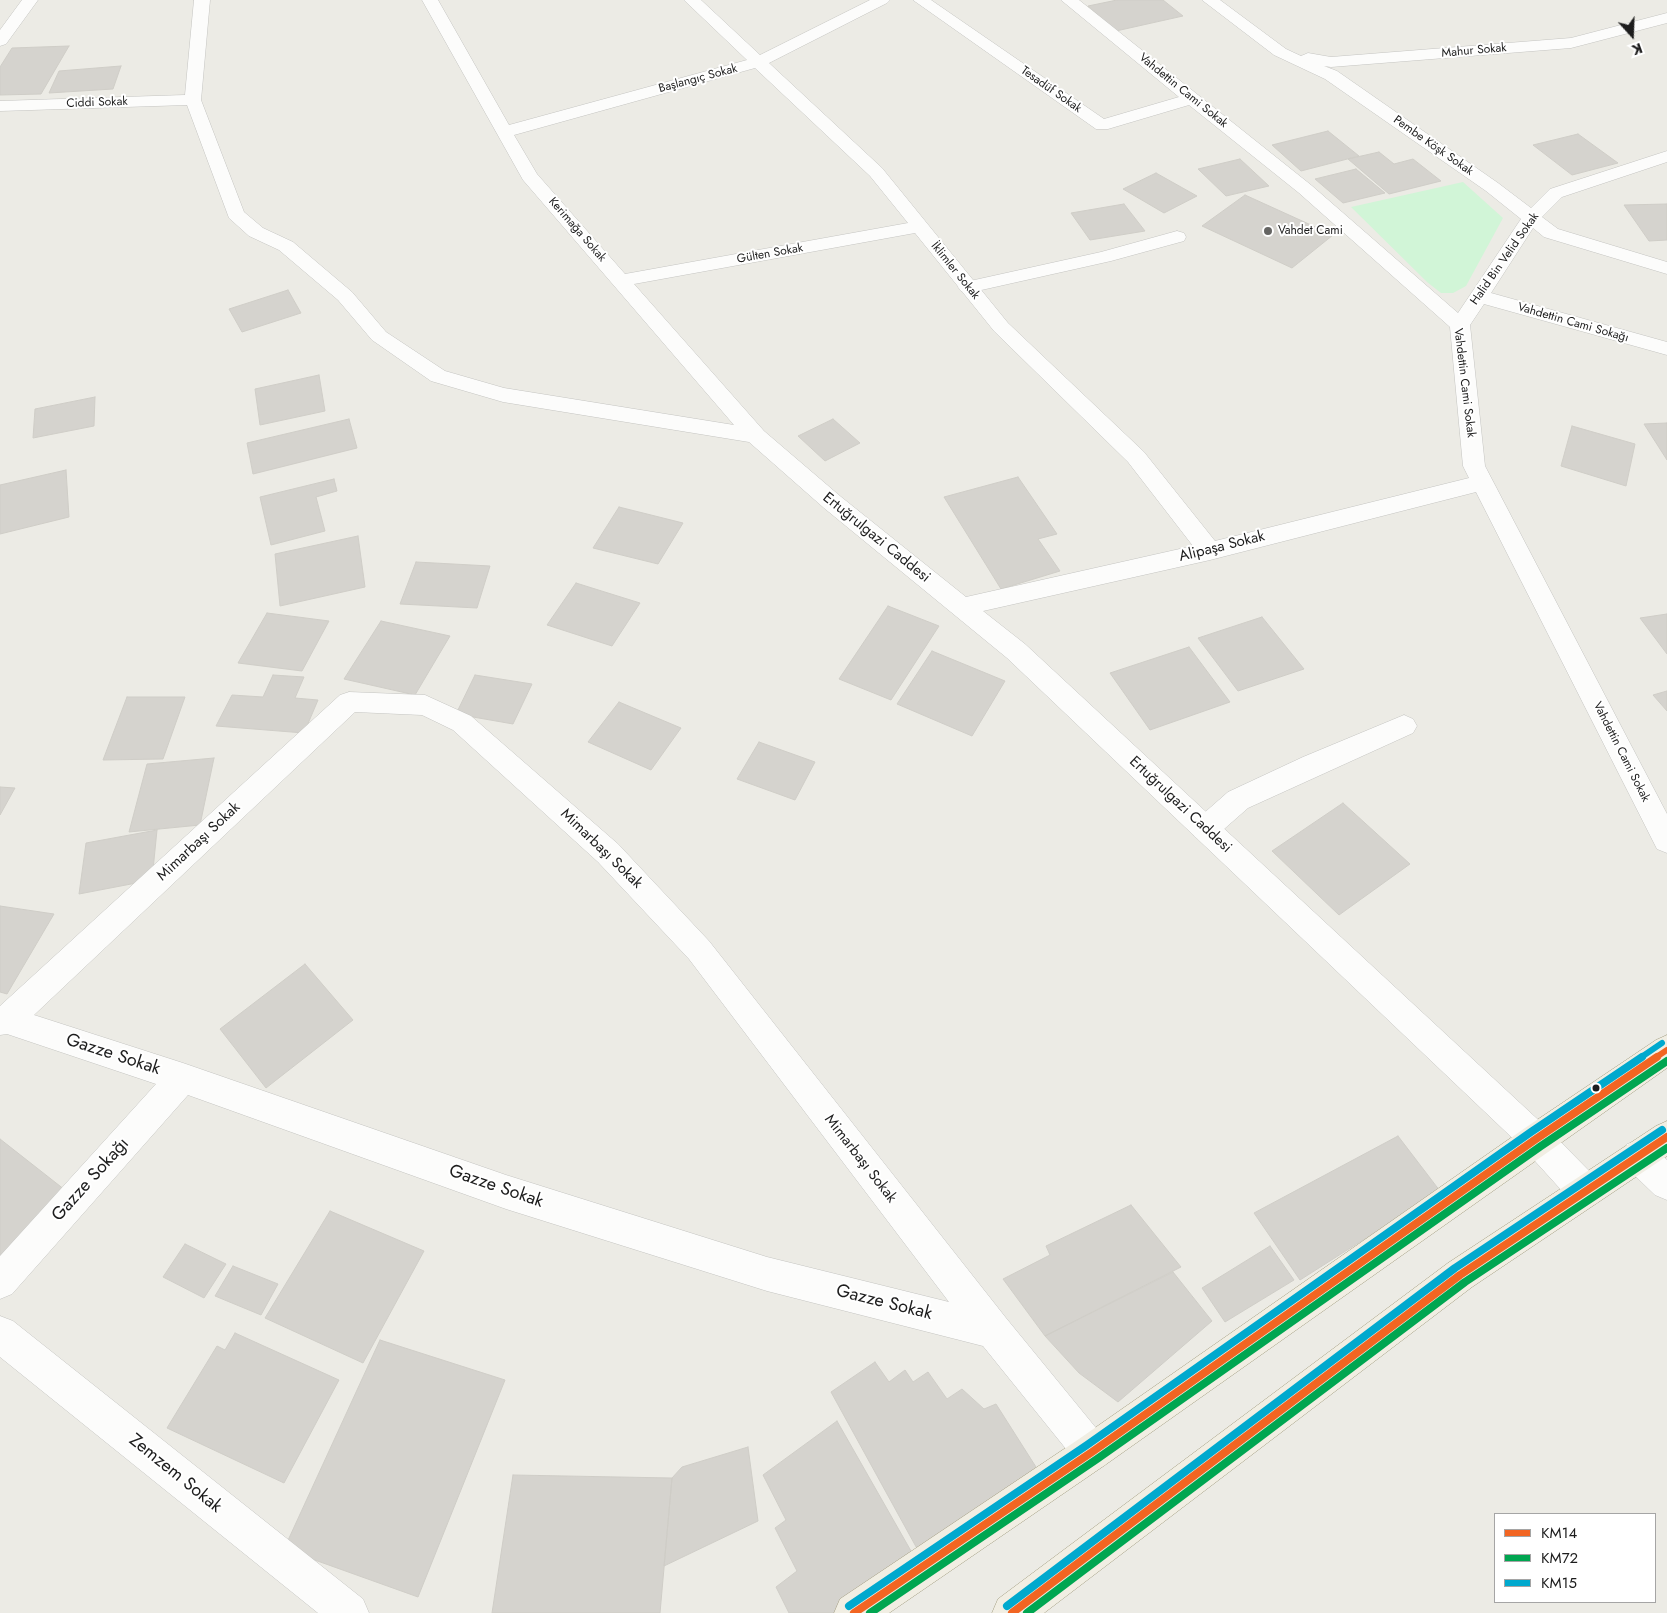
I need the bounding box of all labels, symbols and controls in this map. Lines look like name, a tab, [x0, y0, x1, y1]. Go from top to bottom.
north arrow	[1607, 10, 1657, 60]
text: K	[1629, 38, 1645, 60]
street label: Mahur Sokak	[1441, 41, 1507, 61]
street label: Vahdettin Cami Sokak	[1136, 51, 1230, 131]
street label: Başlangıç Sokak	[657, 62, 739, 96]
street label: Tesadüf Sokak	[1018, 64, 1084, 116]
street label: Ciddi Sokak	[66, 95, 128, 111]
street label: Pembe Köşk Sokak	[1390, 113, 1476, 179]
street label: Kerimağa Sokak	[545, 195, 609, 265]
street label: Halid Bin Velid Sokak	[1468, 210, 1542, 308]
place label: Vahdet Cami	[1278, 224, 1343, 238]
marker: Vahdet Cami	[1262, 225, 1274, 237]
street label: İklimler Sokak	[928, 239, 982, 303]
street label: Gülten Sokak	[736, 241, 804, 267]
street label: Vahdettin Cami Sokağı	[1516, 300, 1630, 346]
street label: Vahdettin Cami Sokak	[1450, 327, 1478, 439]
street label: Ertuğrulgazi Caddesi	[819, 489, 933, 587]
street label: Alipaşa Sokak	[1177, 528, 1267, 566]
street label: Vahdettin Cami Sokak	[1590, 700, 1652, 804]
street label: Ertuğrulgazi Caddesi	[1125, 753, 1235, 857]
street label: Mimarbaşı Sokak	[154, 799, 244, 885]
street label: Mimarbaşı Sokak	[556, 805, 646, 893]
street label: Gazze Sokak	[63, 1030, 163, 1080]
unlabelled marker	[1591, 1083, 1601, 1093]
street label: Mimarbaşı Sokak	[820, 1111, 900, 1207]
street label: Gazze Sokağı	[48, 1134, 134, 1226]
street label: Gazze Sokak	[446, 1161, 546, 1213]
street label: Gazze Sokak	[834, 1281, 934, 1325]
street label: Zemzem Sokak	[124, 1430, 226, 1518]
legend	[1494, 1513, 1657, 1603]
text: KM14	[1541, 1522, 1577, 1544]
text: KM72	[1541, 1547, 1578, 1569]
text: KM15	[1541, 1572, 1577, 1594]

